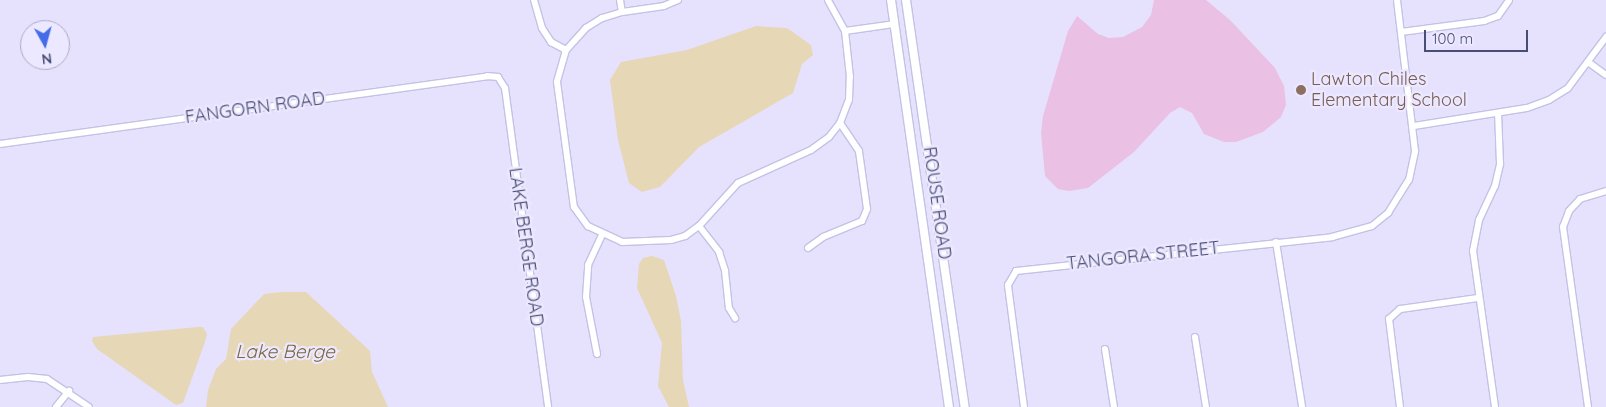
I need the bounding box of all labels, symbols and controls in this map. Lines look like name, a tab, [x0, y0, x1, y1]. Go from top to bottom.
north arrow	[20, 20, 70, 70]
scale bar	[1426, 20, 1530, 52]
text: 100 m	[1432, 29, 1473, 48]
text: N	[41, 49, 53, 68]
place label: Lawton Chiles Elementary School	[1311, 69, 1467, 112]
marker: Lawton Chiles Elementary School	[1295, 84, 1307, 96]
street label: FANGORN ROAD	[184, 88, 326, 128]
street label: ROUSE ROAD	[918, 145, 956, 261]
street label: LAKE BERGE ROAD	[504, 166, 548, 328]
street label: TANGORA STREET	[1065, 237, 1221, 275]
water label: Lake Berge	[235, 341, 335, 363]

